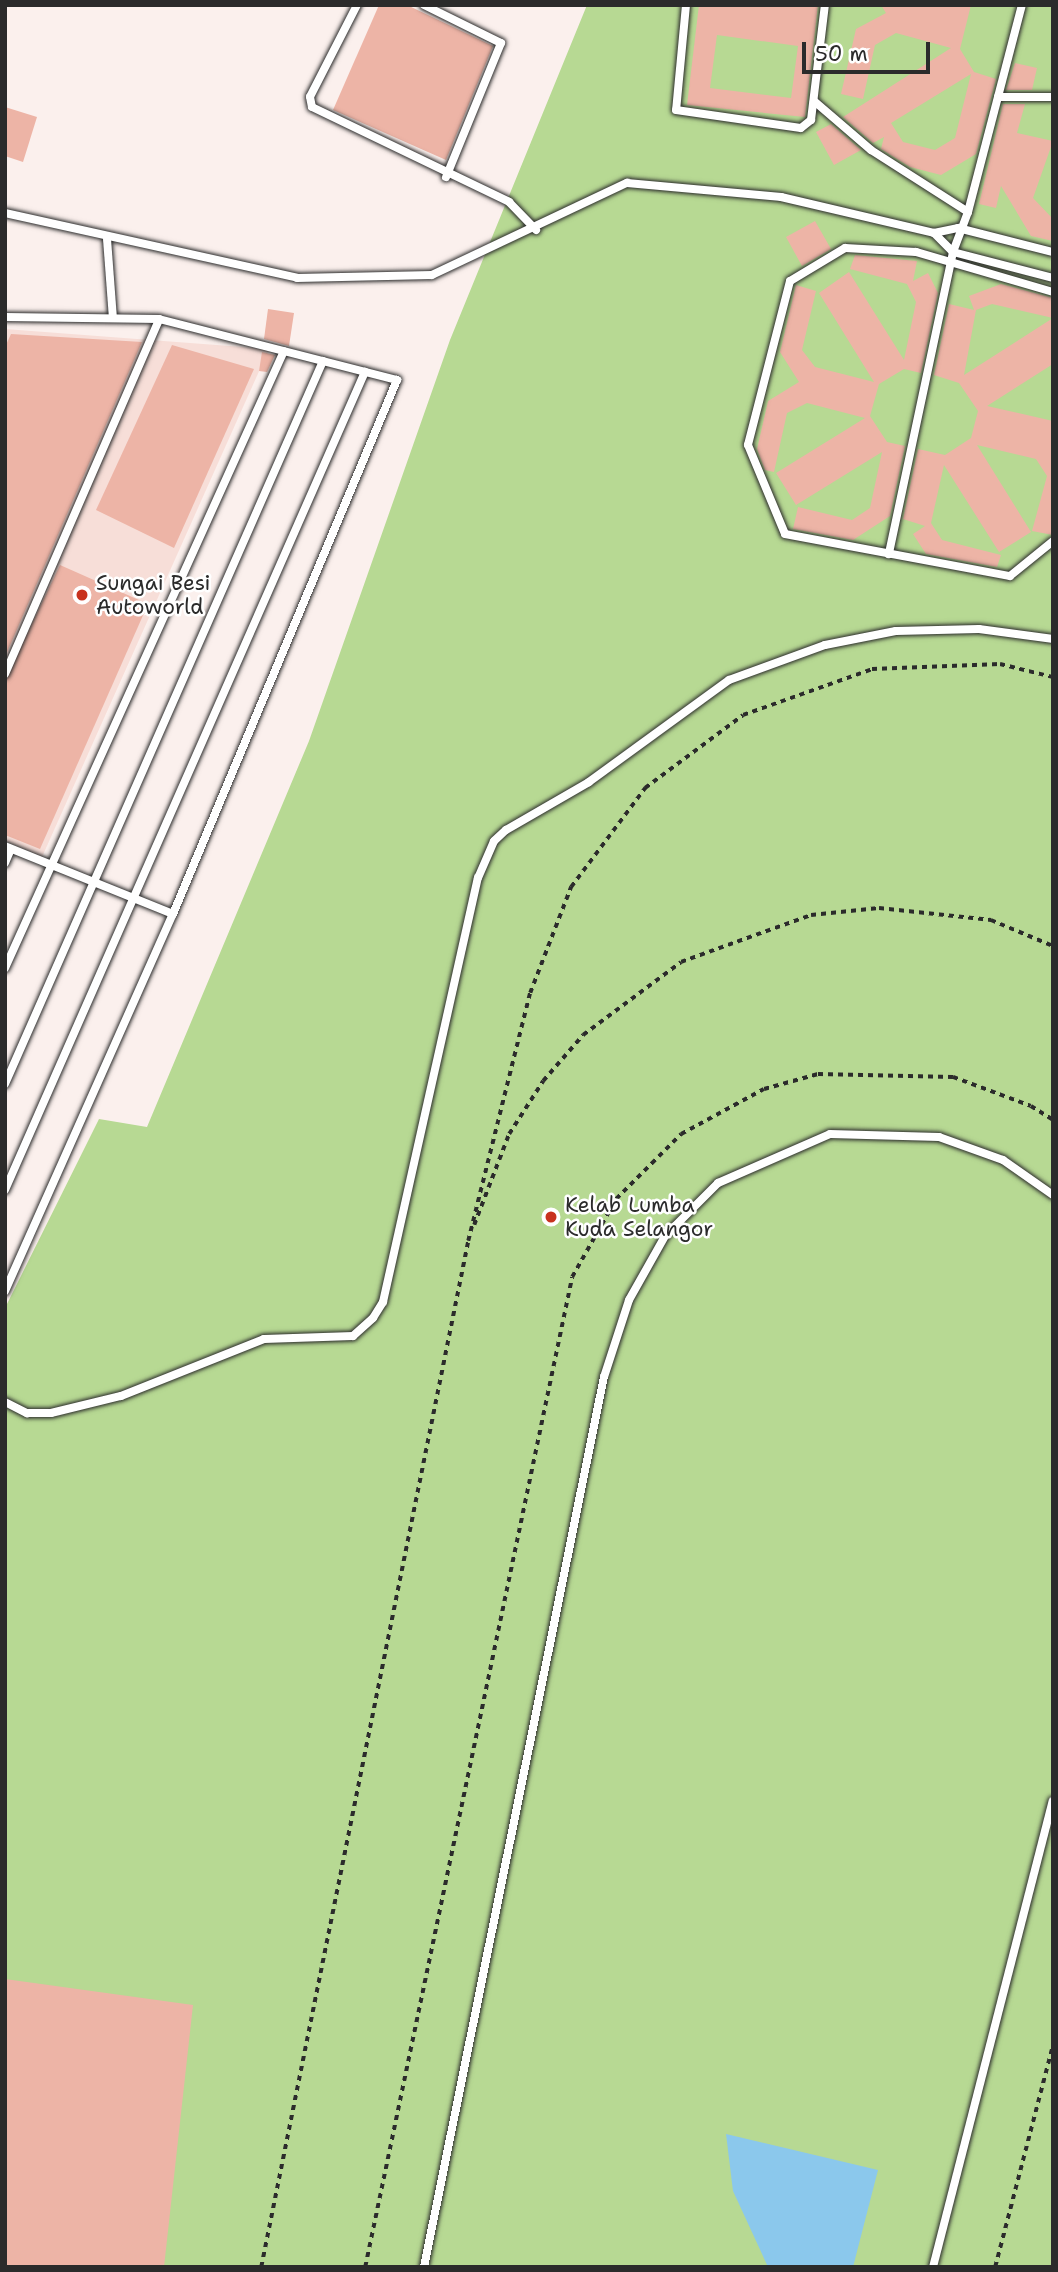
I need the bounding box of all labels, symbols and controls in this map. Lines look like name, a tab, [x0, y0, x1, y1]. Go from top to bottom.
scale bar	[806, 28, 934, 72]
text: 50 m	[815, 40, 868, 68]
place label: Sungai Besi Autoworld	[96, 570, 211, 620]
marker: Sungai Besi Autoworld	[74, 587, 90, 603]
place label: Kelab Lumba Kuda Selangor	[565, 1192, 713, 1242]
marker: Kelab Lumba Kuda Selangor	[543, 1209, 559, 1225]

